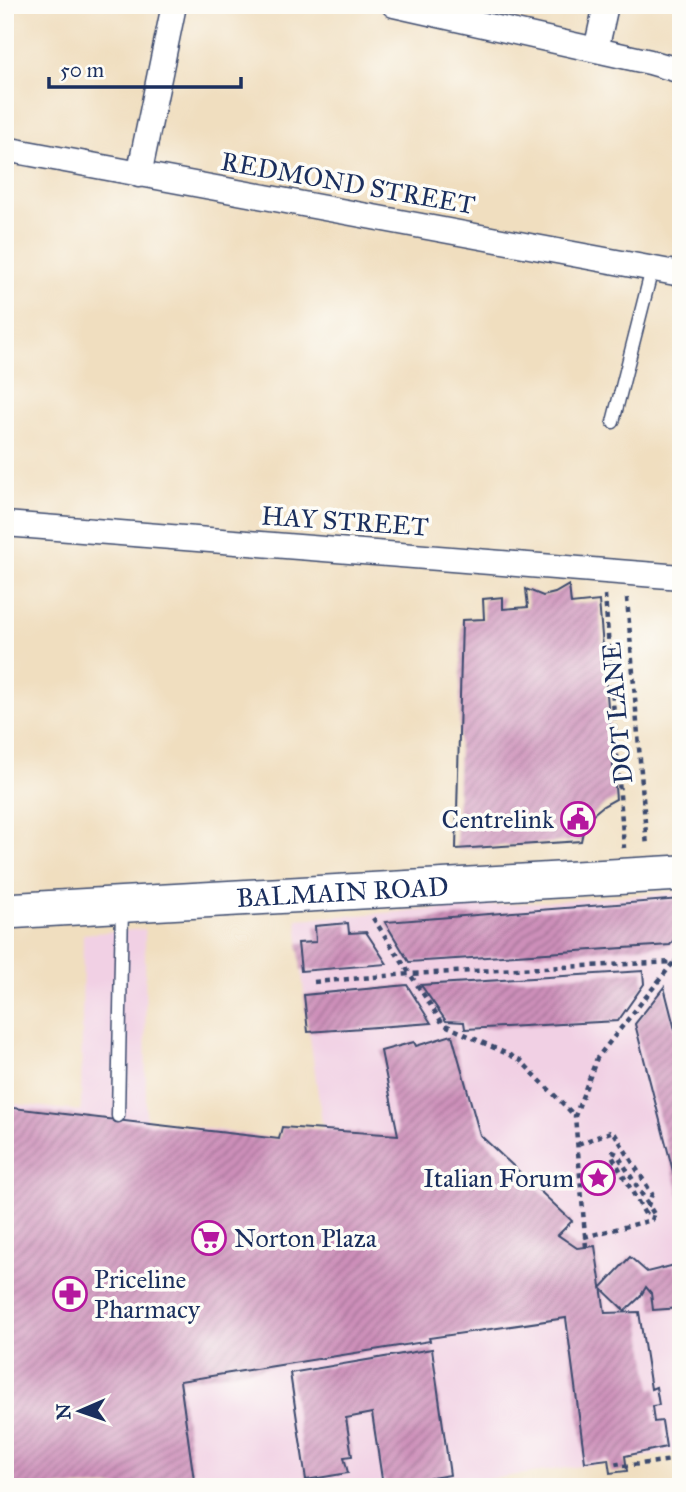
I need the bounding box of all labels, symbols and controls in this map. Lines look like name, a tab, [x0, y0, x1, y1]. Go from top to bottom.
scale bar	[49, 46, 242, 90]
text: 50 m	[60, 57, 105, 83]
street label: REDMOND STREET	[218, 145, 478, 221]
street label: HAY STREET	[260, 499, 430, 543]
street label: DOT LANE	[595, 641, 639, 785]
public building icon: Centrelink	[559, 800, 597, 838]
place label: Centrelink	[442, 803, 555, 835]
street label: BALMAIN ROAD	[236, 870, 449, 914]
place icon: Italian Forum	[579, 1159, 617, 1197]
place label: Italian Forum	[423, 1162, 574, 1194]
supermarket icon: Norton Plaza	[190, 1219, 228, 1257]
place label: Norton Plaza	[234, 1222, 377, 1254]
place label: Priceline Pharmacy	[94, 1263, 201, 1325]
pharmacy icon: Priceline Pharmacy	[51, 1275, 89, 1313]
north arrow	[46, 1376, 116, 1446]
text: N	[52, 1403, 75, 1420]

